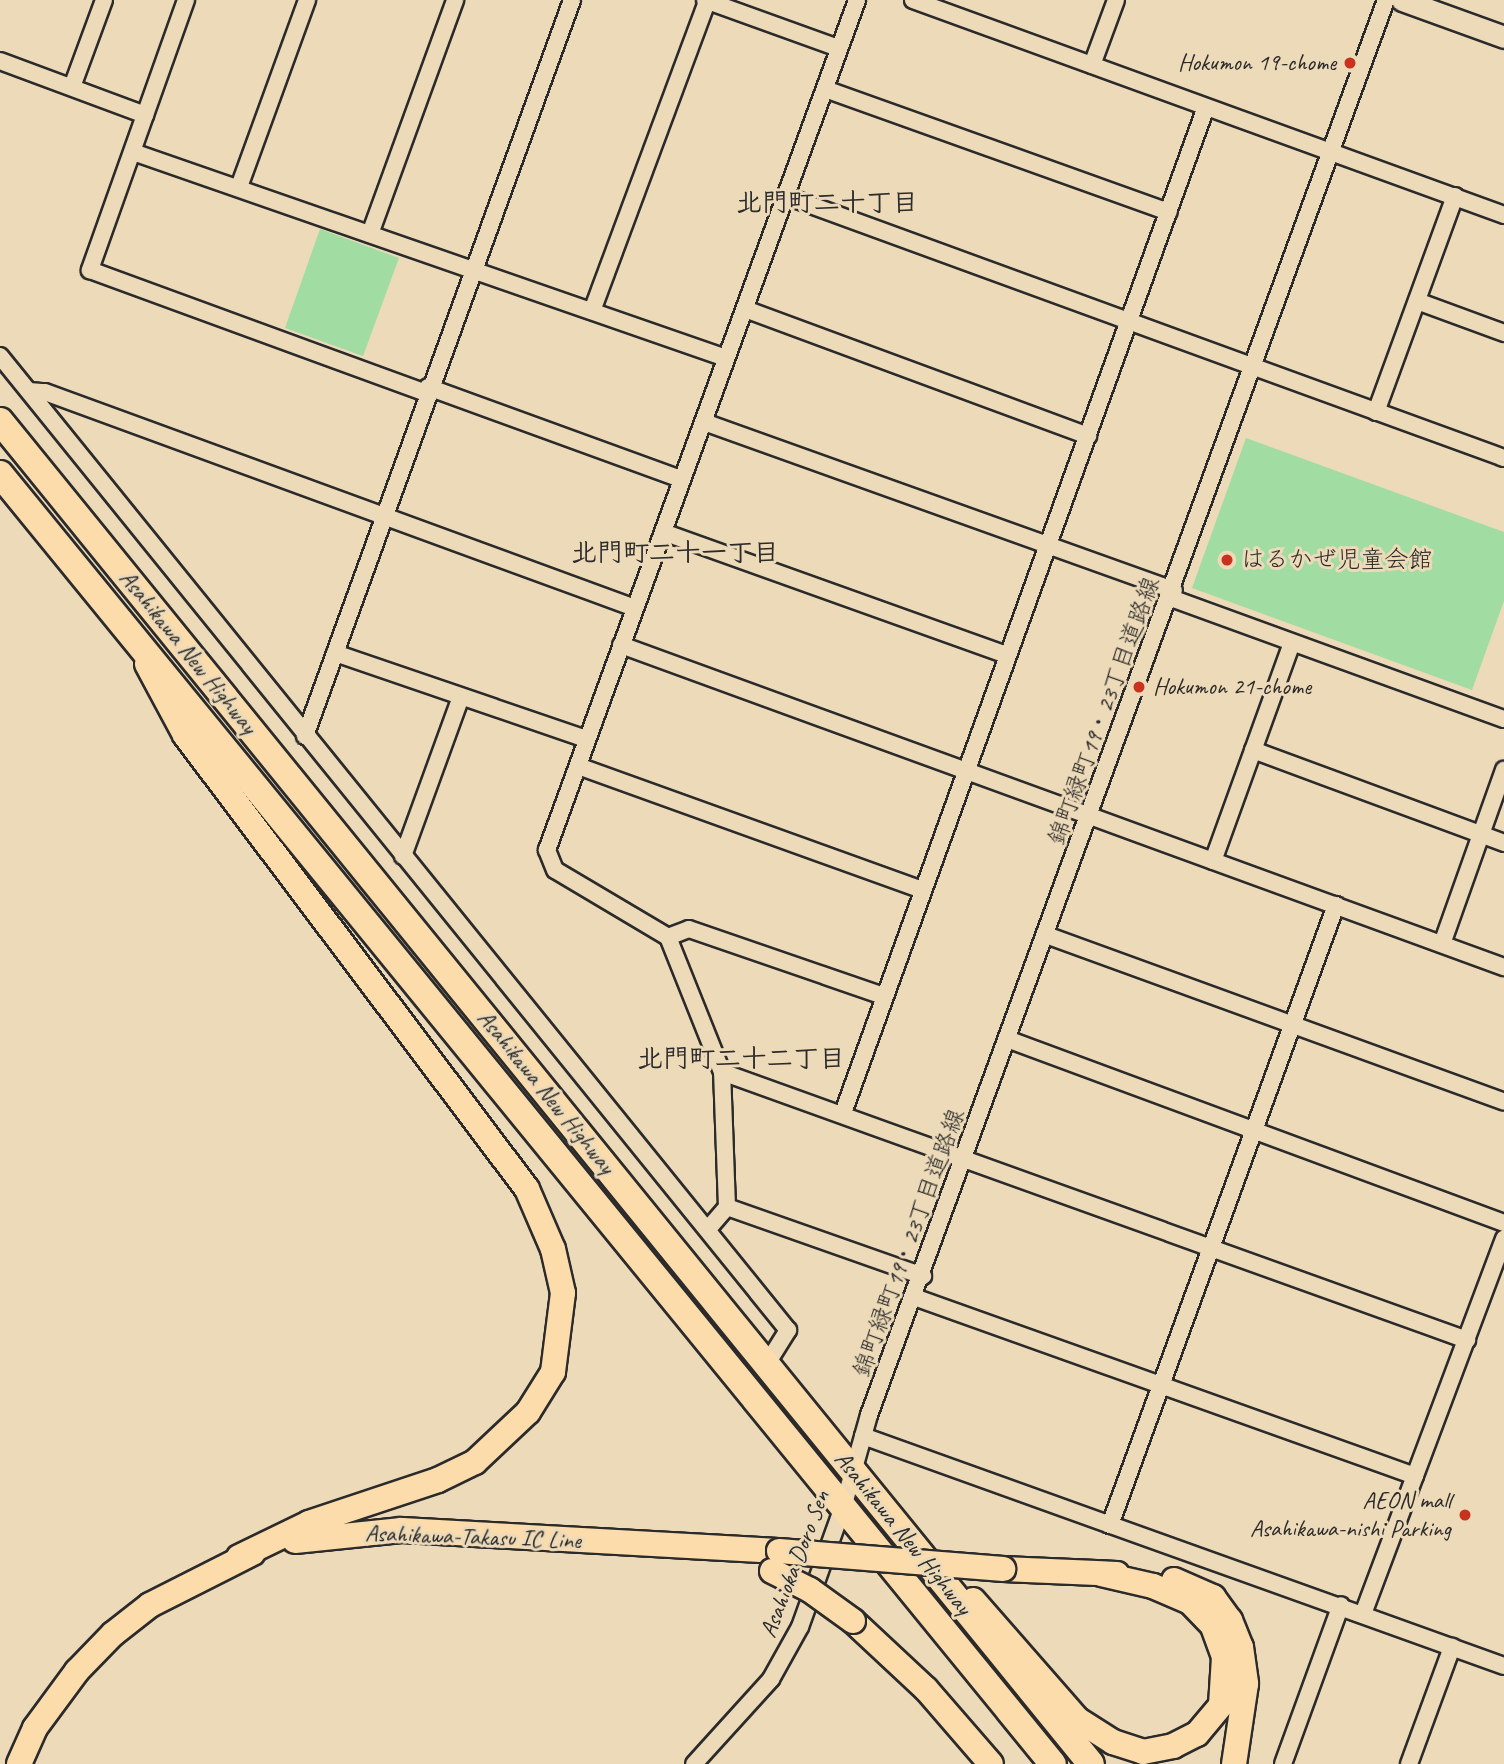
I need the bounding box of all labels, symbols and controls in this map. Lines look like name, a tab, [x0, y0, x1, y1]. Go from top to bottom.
place label: Hokumon 19-chome	[1178, 49, 1336, 77]
marker: Hokumon 19-chome	[1342, 55, 1358, 71]
district label: 北門町二十丁目	[736, 187, 918, 219]
district label: 北門町二十一丁目	[571, 537, 779, 569]
place label: はるかぜ児童会館	[1241, 546, 1433, 574]
marker: はるかぜ児童会館	[1219, 552, 1235, 568]
street label: Asahikawa New Highway	[113, 565, 263, 739]
street label: 錦町緑町19・23丁目道路線	[1042, 573, 1166, 849]
place label: Hokumon 21-chome	[1153, 673, 1311, 701]
marker: Hokumon 21-chome	[1131, 679, 1147, 695]
street label: Asahikawa New Highway	[471, 1005, 621, 1179]
district label: 北門町二十二丁目	[637, 1043, 845, 1075]
street label: 錦町緑町19・23丁目道路線	[847, 1105, 971, 1381]
street label: Asahikawa New Highway	[828, 1446, 978, 1620]
street label: Asahioka Doro Sen	[754, 1487, 836, 1641]
place label: AEON mall Asahikawa-nishi Parking	[1249, 1487, 1451, 1543]
marker: AEON mall Asahikawa-nishi Parking	[1457, 1507, 1473, 1523]
street label: Asahikawa-Takasu IC Line	[365, 1519, 581, 1555]

